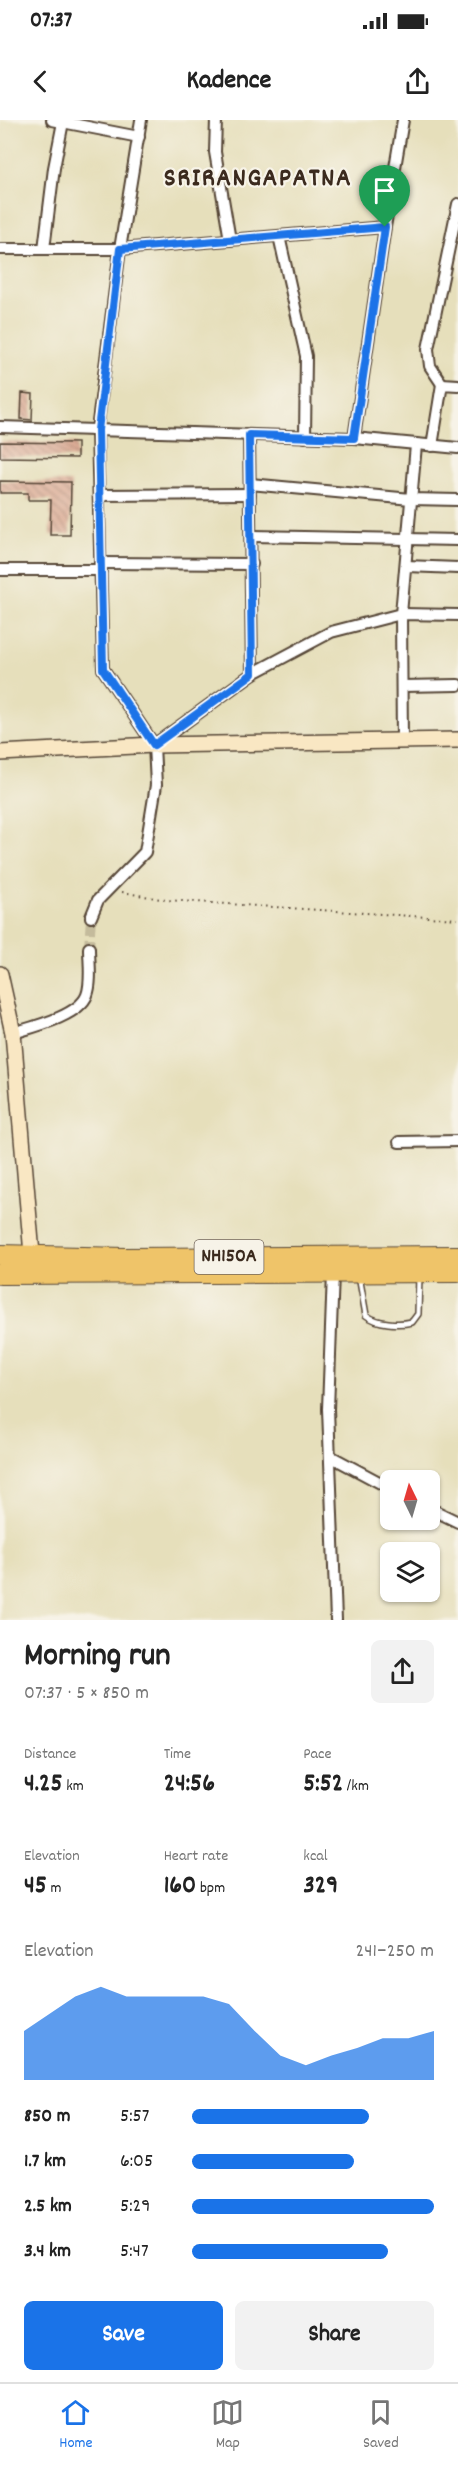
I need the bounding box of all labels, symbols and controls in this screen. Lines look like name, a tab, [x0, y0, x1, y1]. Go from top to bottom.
text: 07:37	[30, 6, 72, 37]
text: Kadence	[187, 62, 271, 101]
icon: back	[24, 65, 57, 98]
icon: share	[401, 65, 434, 98]
district label: SRIRANGAPATNA	[164, 160, 352, 199]
pin	[359, 165, 410, 227]
icon: arrive	[368, 174, 401, 207]
road number: NH150A	[194, 1240, 264, 1274]
north arrow	[380, 1470, 440, 1530]
map controls	[380, 1470, 440, 1602]
button: layers	[380, 1542, 440, 1602]
text: Morning run	[24, 1634, 171, 1681]
button: share	[371, 1640, 434, 1703]
text: 07:37 · 5 × 850 m	[24, 1680, 149, 1708]
text: Distance	[24, 1743, 76, 1766]
text: Time	[164, 1743, 191, 1766]
text: Pace	[303, 1743, 332, 1766]
text: 4.25	[24, 1766, 63, 1803]
text: 24:56	[164, 1766, 215, 1803]
text: 5:52	[303, 1766, 343, 1803]
text: km	[63, 1775, 84, 1798]
text: /km	[343, 1775, 369, 1798]
text: Elevation	[24, 1845, 80, 1868]
text: Heart rate	[164, 1845, 228, 1868]
text: kcal	[303, 1845, 328, 1868]
text: 45	[24, 1868, 47, 1905]
text: 160	[164, 1868, 196, 1905]
text: 329	[303, 1868, 338, 1905]
text: m	[47, 1877, 61, 1900]
text: bpm	[196, 1877, 225, 1900]
text: Elevation	[24, 1938, 94, 1966]
text: 241–250 m	[355, 1938, 434, 1966]
text: 850 m	[24, 2103, 71, 2131]
text: 5:57	[120, 2103, 150, 2131]
text: 1.7 km	[24, 2148, 66, 2176]
text: 6:05	[120, 2148, 153, 2176]
text: 2.5 km	[24, 2193, 72, 2221]
text: 5:29	[120, 2193, 150, 2221]
text: 3.4 km	[24, 2238, 71, 2266]
text: 5:47	[120, 2238, 149, 2266]
button: Save	[24, 2301, 223, 2370]
button: Share	[235, 2301, 434, 2370]
tab: Home	[59, 2396, 93, 2455]
tab: Map	[211, 2396, 244, 2455]
tab: Saved	[363, 2396, 399, 2455]

